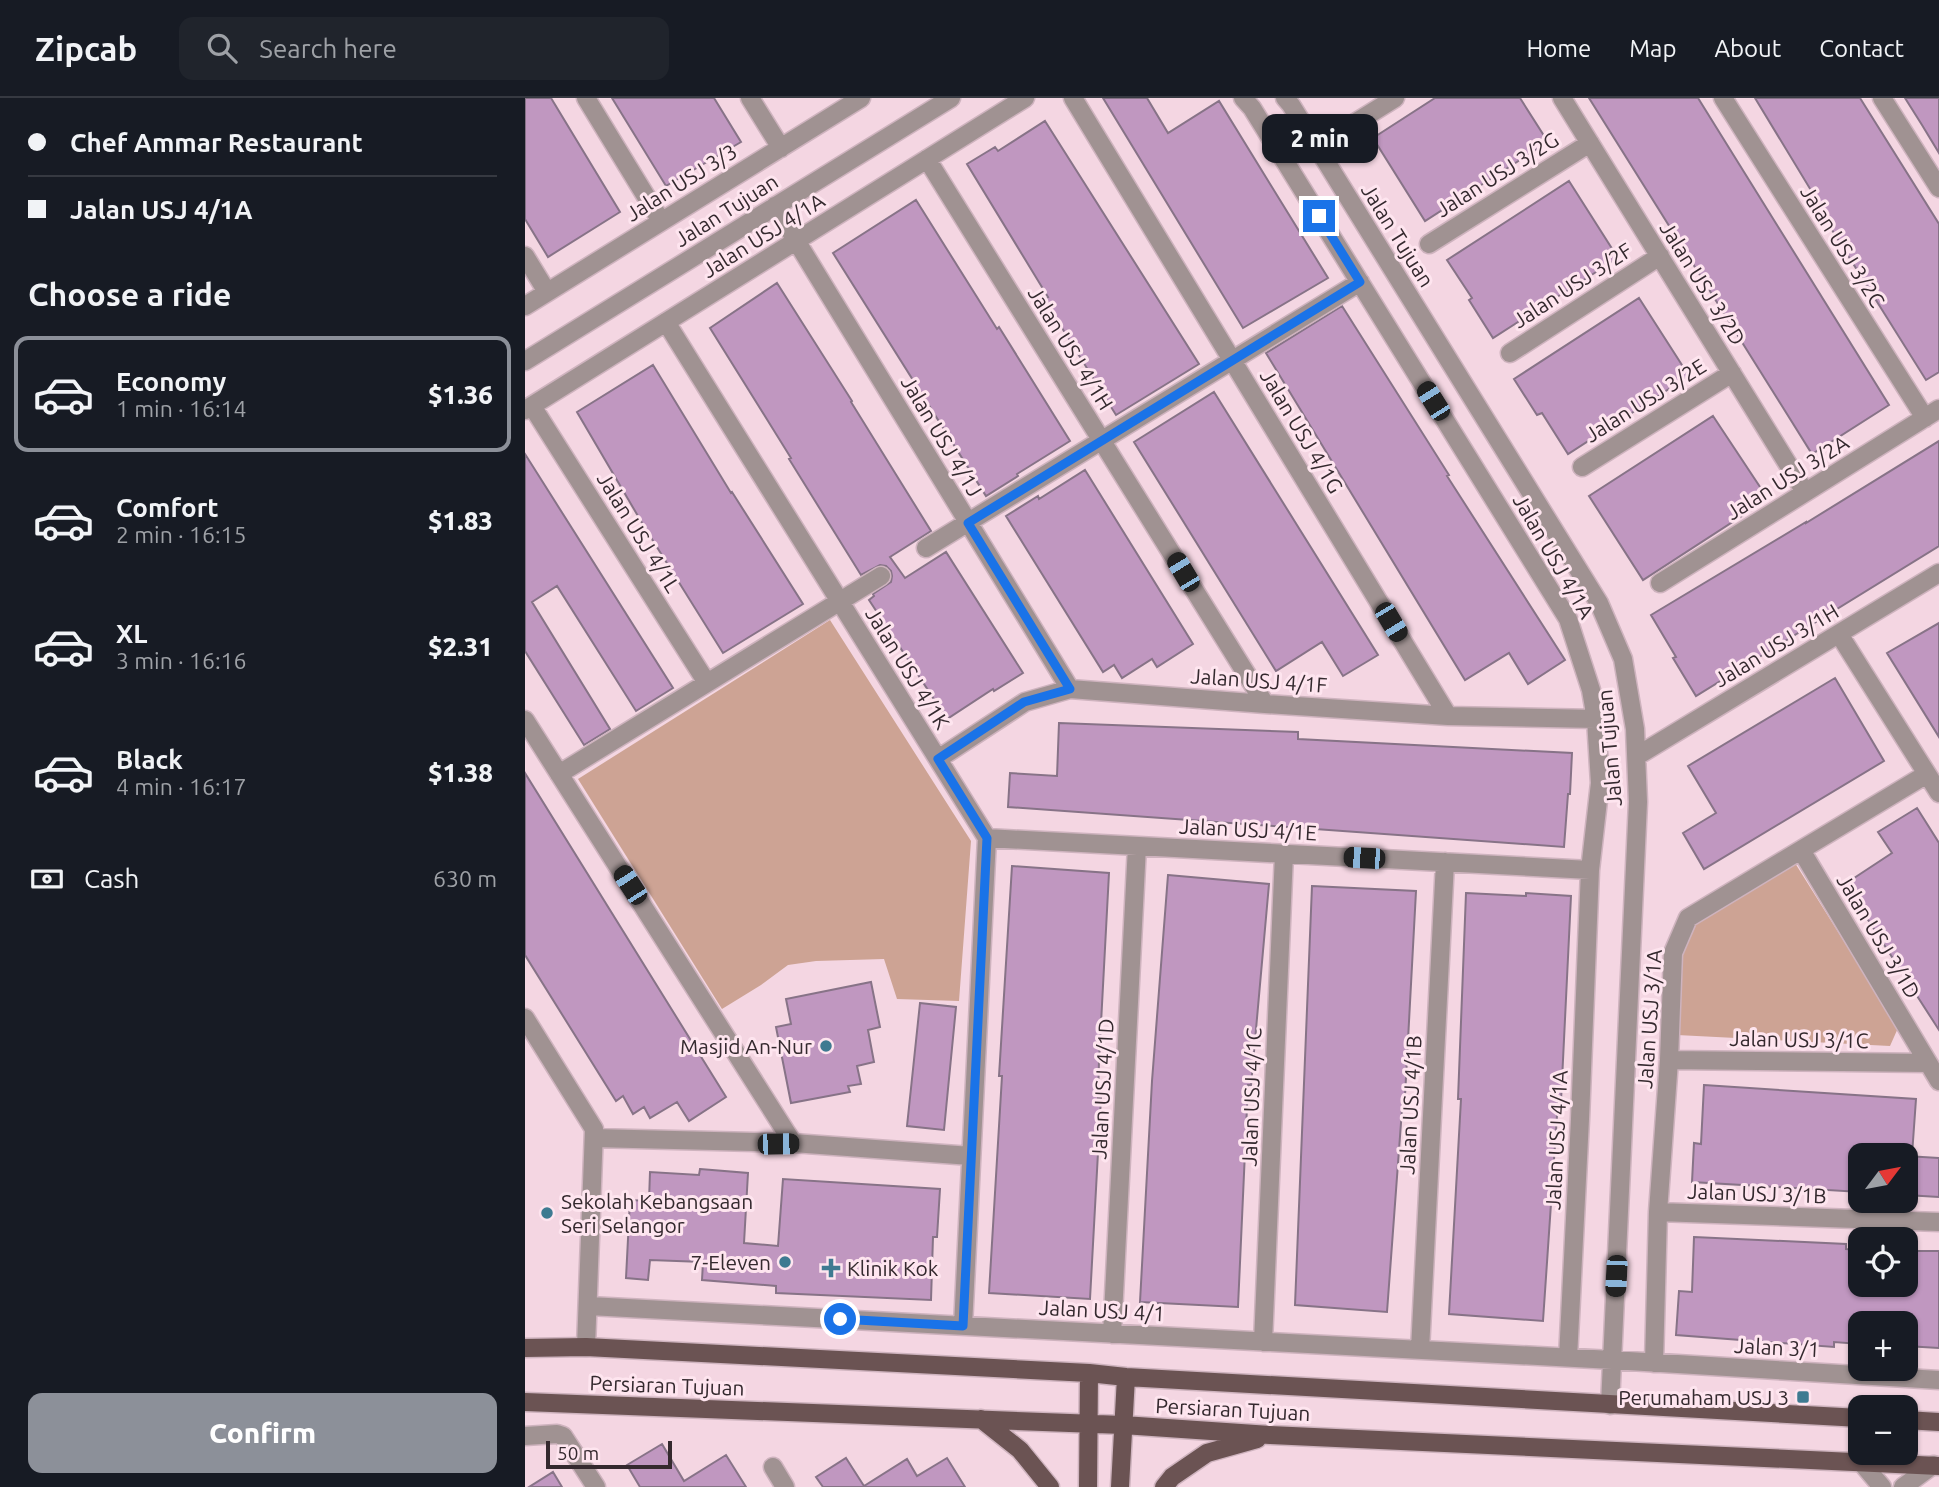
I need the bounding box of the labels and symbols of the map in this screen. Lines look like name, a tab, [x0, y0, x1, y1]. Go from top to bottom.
callout: 2 min	[1261, 115, 1377, 164]
street label: Jalan USJ 3/2G	[1431, 127, 1563, 221]
street label: Jalan USJ 3/3	[621, 138, 741, 226]
street label: Jalan Tujuan	[670, 169, 782, 251]
street label: Jalan Tujuan	[1357, 179, 1439, 291]
street label: Jalan USJ 3/2C	[1796, 181, 1890, 311]
street label: Jalan USJ 4/1A	[697, 188, 829, 282]
route end	[1303, 200, 1335, 232]
street label: Jalan USJ 3/2D	[1655, 217, 1751, 349]
street label: Jalan USJ 3/2F	[1508, 238, 1636, 332]
street label: Jalan USJ 4/1H	[1024, 282, 1118, 414]
street label: Jalan USJ 3/2E	[1580, 353, 1710, 447]
street label: Jalan USJ 4/1G	[1256, 365, 1348, 497]
street label: Jalan USJ 4/1J	[897, 371, 987, 501]
car	[1413, 378, 1454, 424]
street label: Jalan USJ 3/2A	[1721, 430, 1853, 524]
street label: Jalan USJ 4/1L	[593, 468, 686, 597]
street label: Jalan USJ 4/1A	[1509, 489, 1600, 623]
car	[1164, 549, 1203, 595]
street label: Jalan USJ 3/1H	[1709, 598, 1843, 692]
car	[1372, 599, 1411, 645]
street label: Jalan USJ 4/1K	[861, 603, 955, 733]
street label: Jalan USJ 4/1F	[1190, 663, 1328, 697]
street label: Jalan Tujuan	[1592, 689, 1626, 807]
street label: Jalan USJ 4/1E	[1178, 813, 1318, 845]
car	[1343, 846, 1386, 870]
car	[610, 862, 651, 908]
street label: Jalan USJ 3/1D	[1832, 869, 1926, 1003]
street label: Jalan USJ 3/1A	[1632, 948, 1666, 1090]
street label: Jalan USJ 4/1D	[1086, 1018, 1118, 1160]
street label: Jalan USJ 3/1C	[1729, 1026, 1869, 1052]
street label: Jalan USJ 4/1C	[1237, 1027, 1265, 1167]
place label: Masjid An-Nur	[680, 1034, 812, 1058]
street label: Jalan USJ 4/1B	[1394, 1035, 1426, 1175]
marker: Masjid An-Nur	[818, 1038, 834, 1054]
street label: Jalan USJ 4/1A	[1540, 1069, 1572, 1210]
car	[757, 1133, 800, 1155]
north arrow	[1848, 1143, 1918, 1213]
street label: Jalan USJ 3/1B	[1687, 1179, 1827, 1207]
place label: Sekolah Kebangsaan Seri Selangor	[561, 1189, 753, 1237]
marker: Sekolah Kebangsaan Seri Selangor	[539, 1205, 555, 1221]
place label: 7-Eleven	[690, 1250, 771, 1274]
marker: 7-Eleven	[777, 1254, 793, 1270]
car	[1605, 1254, 1628, 1298]
place label: Klinik Kok	[847, 1256, 939, 1280]
marker: Klinik Kok	[821, 1258, 841, 1278]
street label: Jalan USJ 4/1	[1038, 1295, 1166, 1325]
route start	[824, 1303, 856, 1335]
street label: Jalan 3/1	[1734, 1333, 1820, 1361]
street label: Persiaran Tujuan	[589, 1370, 745, 1400]
place label: Perumaham USJ 3	[1618, 1385, 1789, 1409]
marker: Perumaham USJ 3	[1795, 1389, 1811, 1405]
street label: Persiaran Tujuan	[1155, 1393, 1311, 1425]
scale bar	[546, 1438, 672, 1470]

